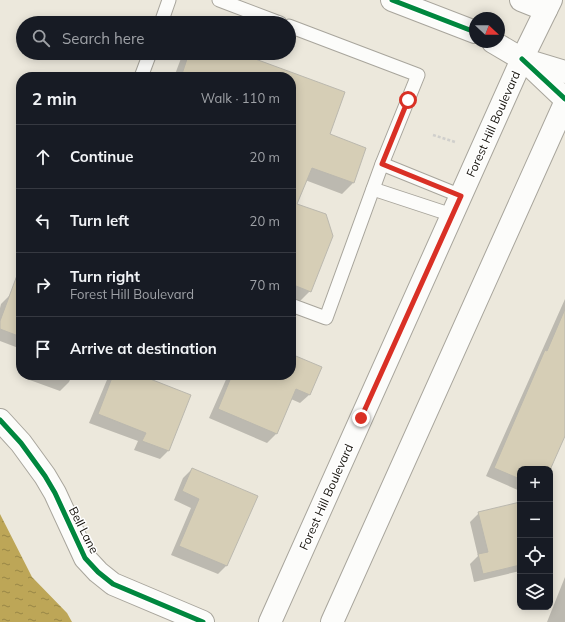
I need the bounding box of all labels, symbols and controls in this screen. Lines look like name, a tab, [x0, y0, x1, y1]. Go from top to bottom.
north arrow	[469, 12, 505, 48]
search box	[16, 16, 296, 60]
icon: search	[30, 27, 52, 49]
text: Search here	[62, 29, 144, 48]
street label: Forest Hill Boulevard	[463, 69, 523, 179]
text: 2 min	[32, 88, 77, 109]
text: Walk · 110 m	[201, 90, 280, 106]
route start	[399, 91, 417, 109]
icon: ahead	[32, 146, 54, 168]
text: Continue	[70, 147, 133, 166]
text: 20 m	[250, 149, 280, 165]
icon: left	[32, 210, 54, 232]
text: Turn left	[70, 211, 129, 230]
text: 20 m	[250, 213, 280, 229]
text: Turn right	[70, 267, 140, 286]
icon: right	[32, 274, 54, 296]
text: 70 m	[250, 277, 280, 293]
text: Forest Hill Boulevard	[70, 286, 194, 302]
icon: arrive	[32, 338, 54, 360]
text: Arrive at destination	[70, 339, 217, 358]
route end	[352, 409, 370, 427]
street label: Forest Hill Boulevard	[296, 442, 356, 552]
map controls	[517, 466, 553, 610]
button: +	[517, 466, 553, 502]
button: −	[517, 502, 553, 538]
street label: Bell Lane	[66, 504, 102, 556]
button: locate	[517, 538, 553, 574]
button: layers	[517, 574, 553, 610]

